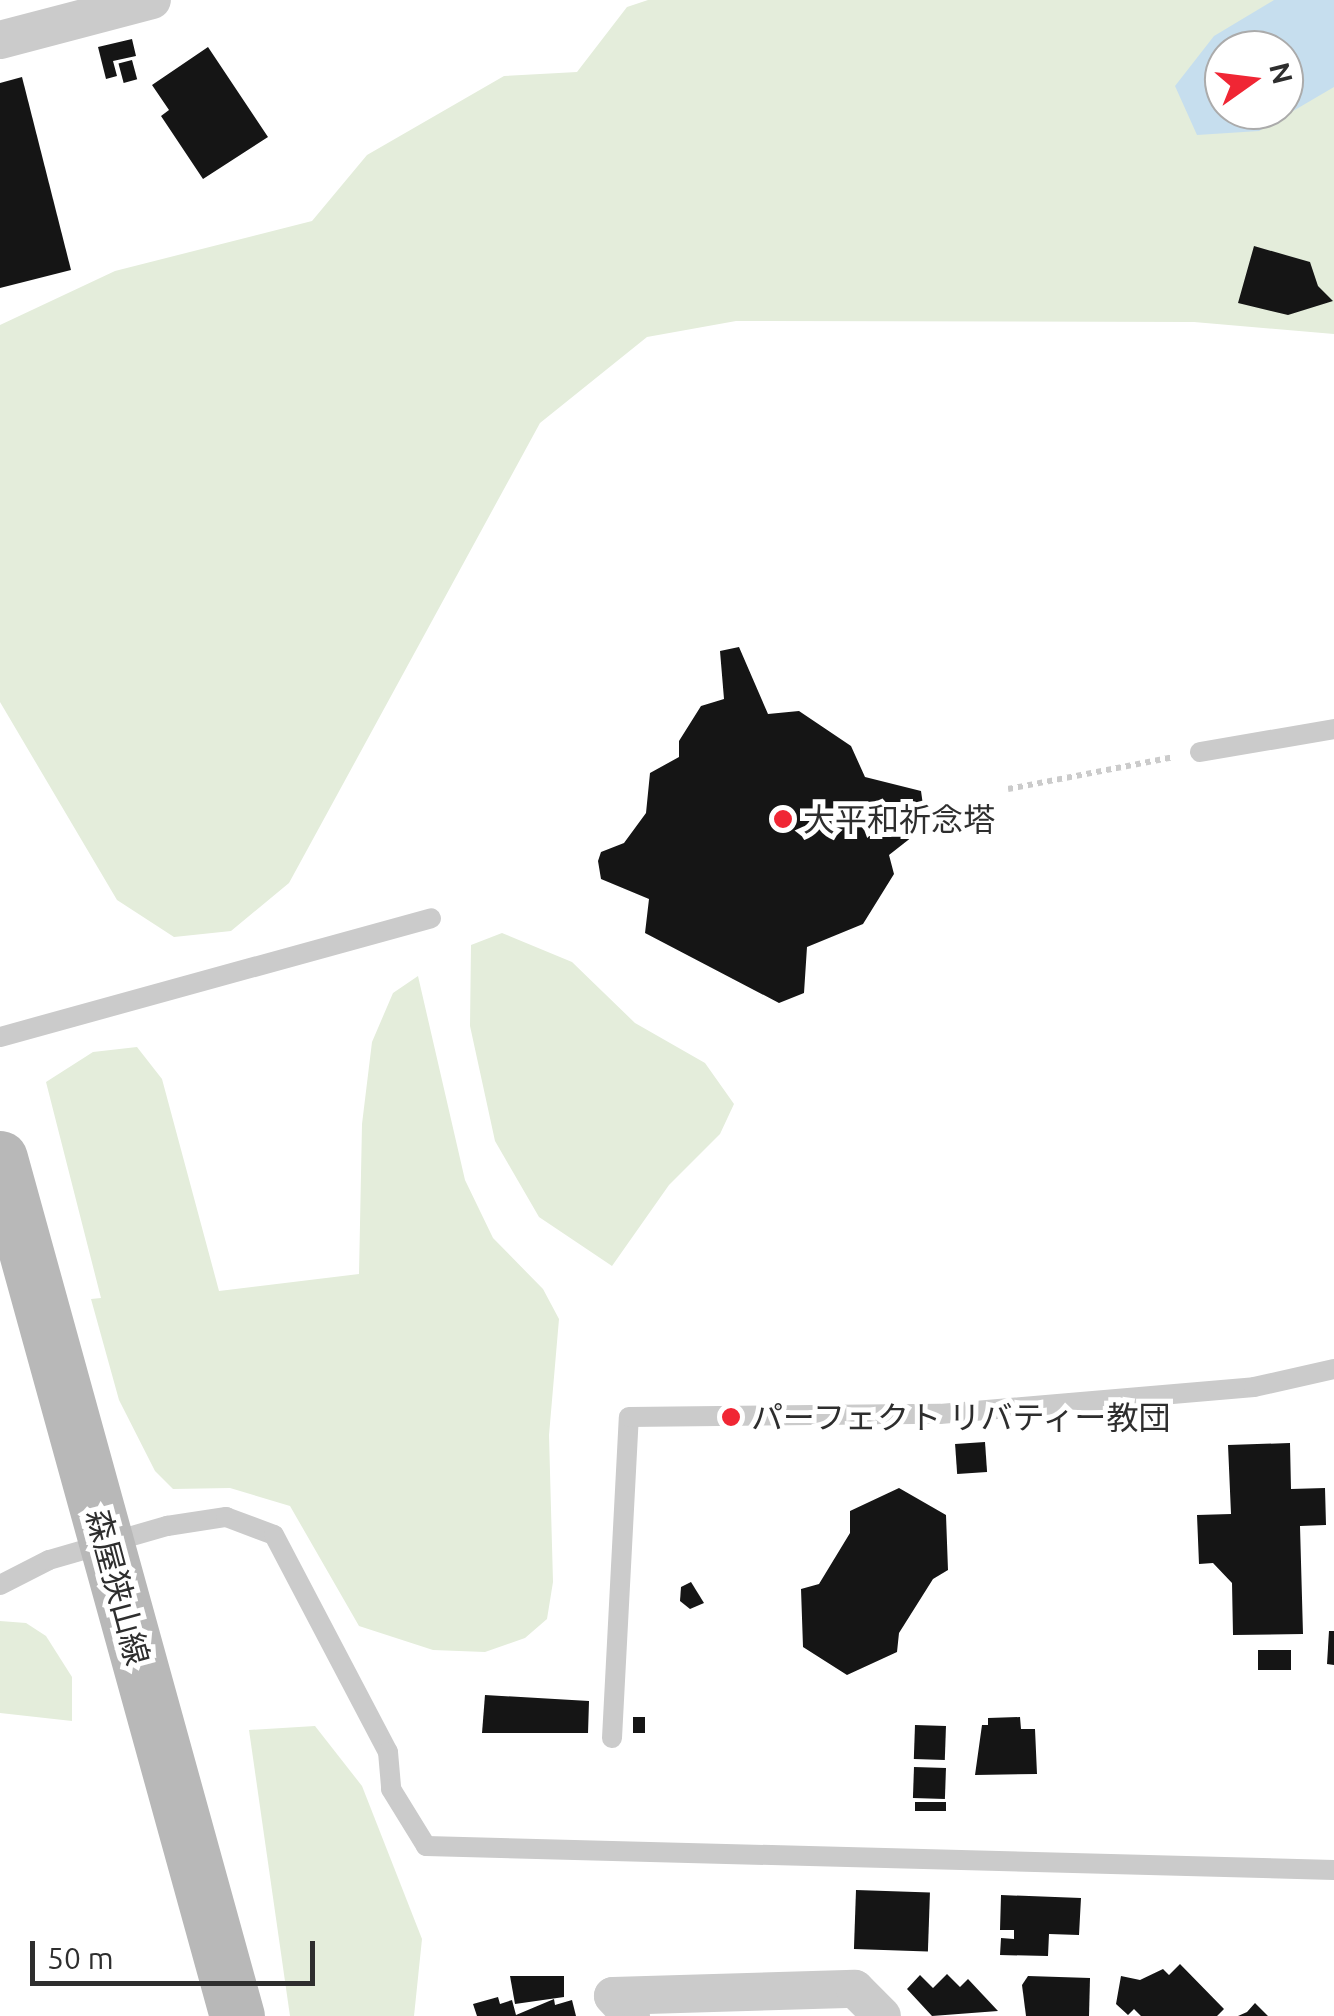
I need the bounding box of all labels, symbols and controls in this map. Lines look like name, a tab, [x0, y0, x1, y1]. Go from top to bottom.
north arrow	[1204, 30, 1304, 130]
text: N	[1264, 59, 1299, 87]
place label: 大平和祈念塔	[803, 800, 995, 838]
marker: 大平和祈念塔	[772, 808, 794, 830]
place label: パーフェクト リバティー教団	[751, 1398, 1174, 1436]
marker: パーフェクト リバティー教団	[720, 1406, 742, 1428]
street label: 森屋狭山線	[79, 1505, 157, 1669]
scale bar	[35, 1921, 320, 1983]
text: 50 m	[47, 1941, 114, 1975]

